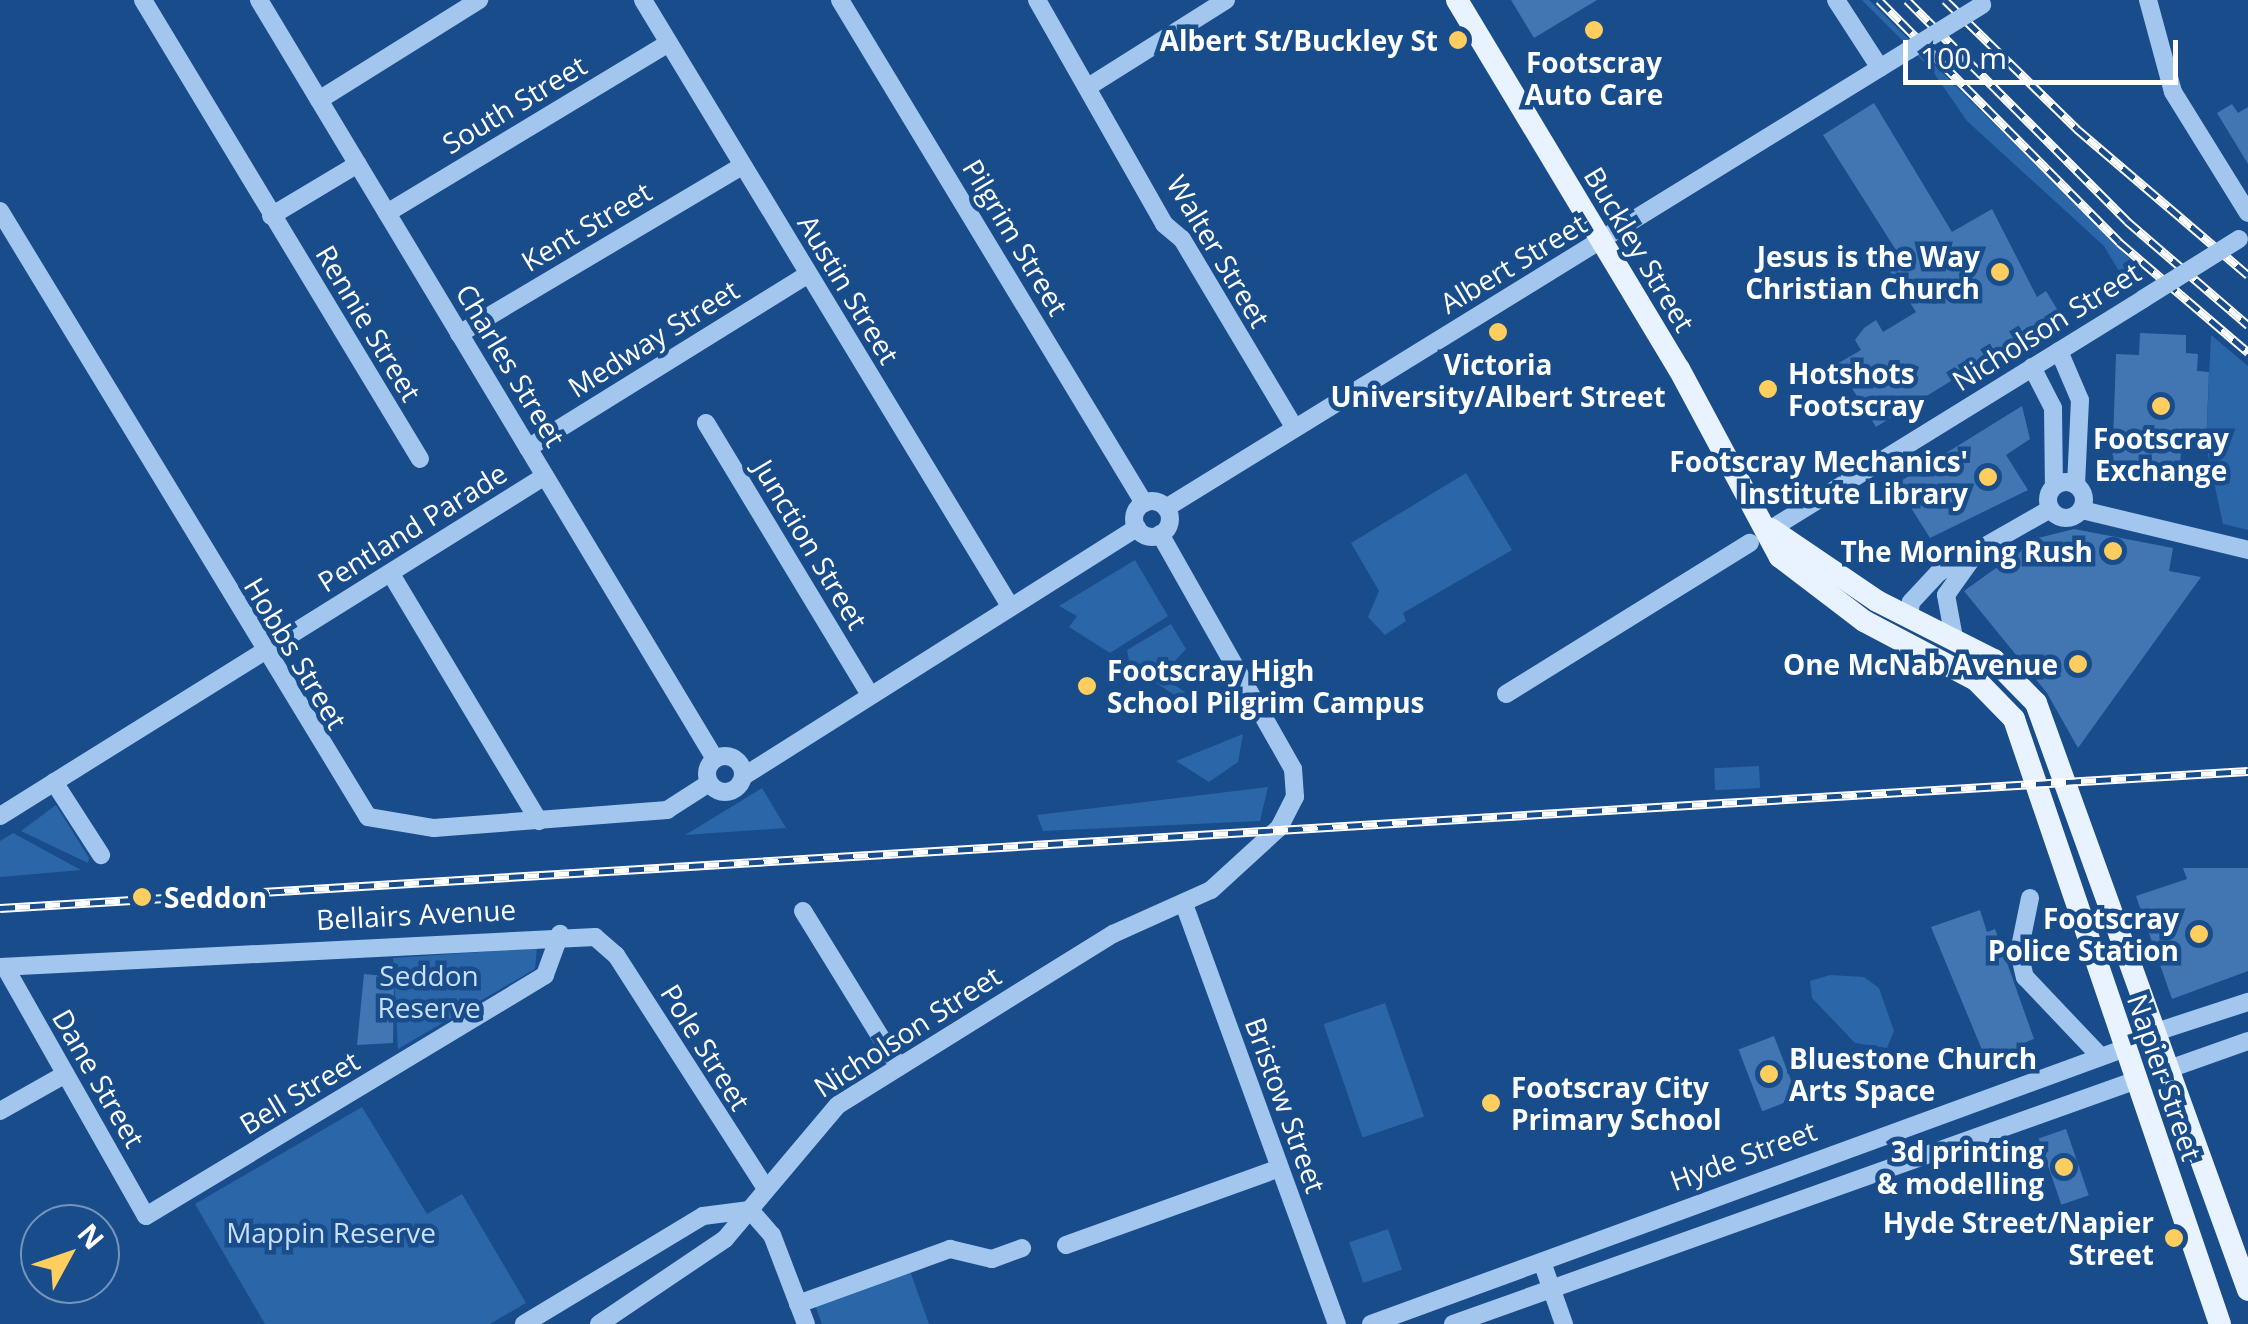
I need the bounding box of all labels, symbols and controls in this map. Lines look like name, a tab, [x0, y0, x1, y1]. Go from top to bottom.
marker: Footscray Auto Care	[1583, 19, 1605, 41]
scale bar	[1908, 20, 2183, 82]
place label: Albert St/Buckley St	[1160, 23, 1438, 57]
marker: Albert St/Buckley St	[1447, 29, 1469, 51]
text: 100 m	[1920, 37, 2007, 78]
place label: Footscray Auto Care	[1525, 45, 1663, 111]
street label: South Street	[436, 48, 592, 160]
street label: Pilgrim Street	[956, 153, 1076, 321]
street label: Buckley Street	[1578, 161, 1702, 337]
street label: Walter Street	[1161, 169, 1277, 333]
street label: Kent Street	[515, 174, 657, 278]
street label: Albert Street	[1434, 206, 1592, 320]
street label: Austin Street	[791, 208, 907, 370]
street label: Rennie Street	[309, 239, 429, 407]
place label: Jesus is the Way Christian Church	[1745, 239, 1980, 305]
street label: Nicholson Street	[1946, 255, 2146, 397]
marker: Jesus is the Way Christian Church	[1989, 261, 2011, 283]
street label: Medway Street	[561, 272, 745, 404]
street label: Charles Street	[449, 278, 573, 452]
marker: Victoria University/Albert Street	[1487, 321, 1509, 343]
place label: Victoria University/Albert Street	[1330, 347, 1666, 413]
place label: Hotshots Footscray	[1788, 356, 1924, 422]
marker: Hotshots Footscray	[1757, 378, 1779, 400]
marker: Footscray Exchange	[2150, 395, 2172, 417]
place label: Footscray Exchange	[2093, 421, 2229, 487]
place label: Footscray Mechanics' Institute Library	[1669, 444, 1968, 510]
street label: Junction Street	[747, 453, 875, 635]
street label: Pentland Parade	[311, 455, 513, 599]
marker: Footscray Mechanics' Institute Library	[1977, 466, 1999, 488]
place label: The Morning Rush	[1840, 534, 2093, 568]
marker: The Morning Rush	[2102, 540, 2124, 562]
street label: Hobbs Street	[238, 571, 354, 735]
place label: One McNab Avenue	[1783, 647, 2058, 681]
place label: Footscray High School Pilgrim Campus	[1107, 653, 1425, 719]
marker: One McNab Avenue	[2067, 653, 2089, 675]
marker: Footscray High School Pilgrim Campus	[1076, 675, 1098, 697]
place label: Seddon	[164, 880, 267, 914]
marker: Seddon	[129, 884, 155, 910]
street label: Bellairs Avenue	[315, 892, 517, 936]
place label: Footscray Police Station	[1988, 901, 2179, 967]
marker: Footscray Police Station	[2188, 923, 2210, 945]
park label: Seddon Reserve	[377, 958, 481, 1024]
street label: Nicholson Street	[807, 958, 1007, 1104]
street label: Pole Street	[654, 978, 758, 1116]
street label: Napier Street	[2121, 990, 2209, 1164]
street label: Dane Street	[46, 1003, 152, 1153]
street label: Bristow Street	[1239, 1013, 1333, 1197]
place label: Bluestone Church Arts Space	[1789, 1041, 2037, 1107]
street label: Bell Street	[233, 1043, 365, 1141]
marker: Bluestone Church Arts Space	[1758, 1063, 1780, 1085]
place label: Footscray City Primary School	[1511, 1070, 1722, 1136]
marker: Footscray City Primary School	[1480, 1092, 1502, 1114]
street label: Hyde Street	[1665, 1113, 1821, 1197]
place label: 3d printing & modelling	[1877, 1134, 2044, 1200]
marker: 3d printing & modelling	[2053, 1156, 2075, 1178]
north arrow	[20, 1204, 120, 1304]
place label: Hyde Street/Napier Street	[1883, 1205, 2154, 1271]
text: N	[70, 1215, 113, 1257]
park label: Mappin Reserve	[226, 1215, 436, 1249]
marker: Hyde Street/Napier Street	[2163, 1227, 2185, 1249]

